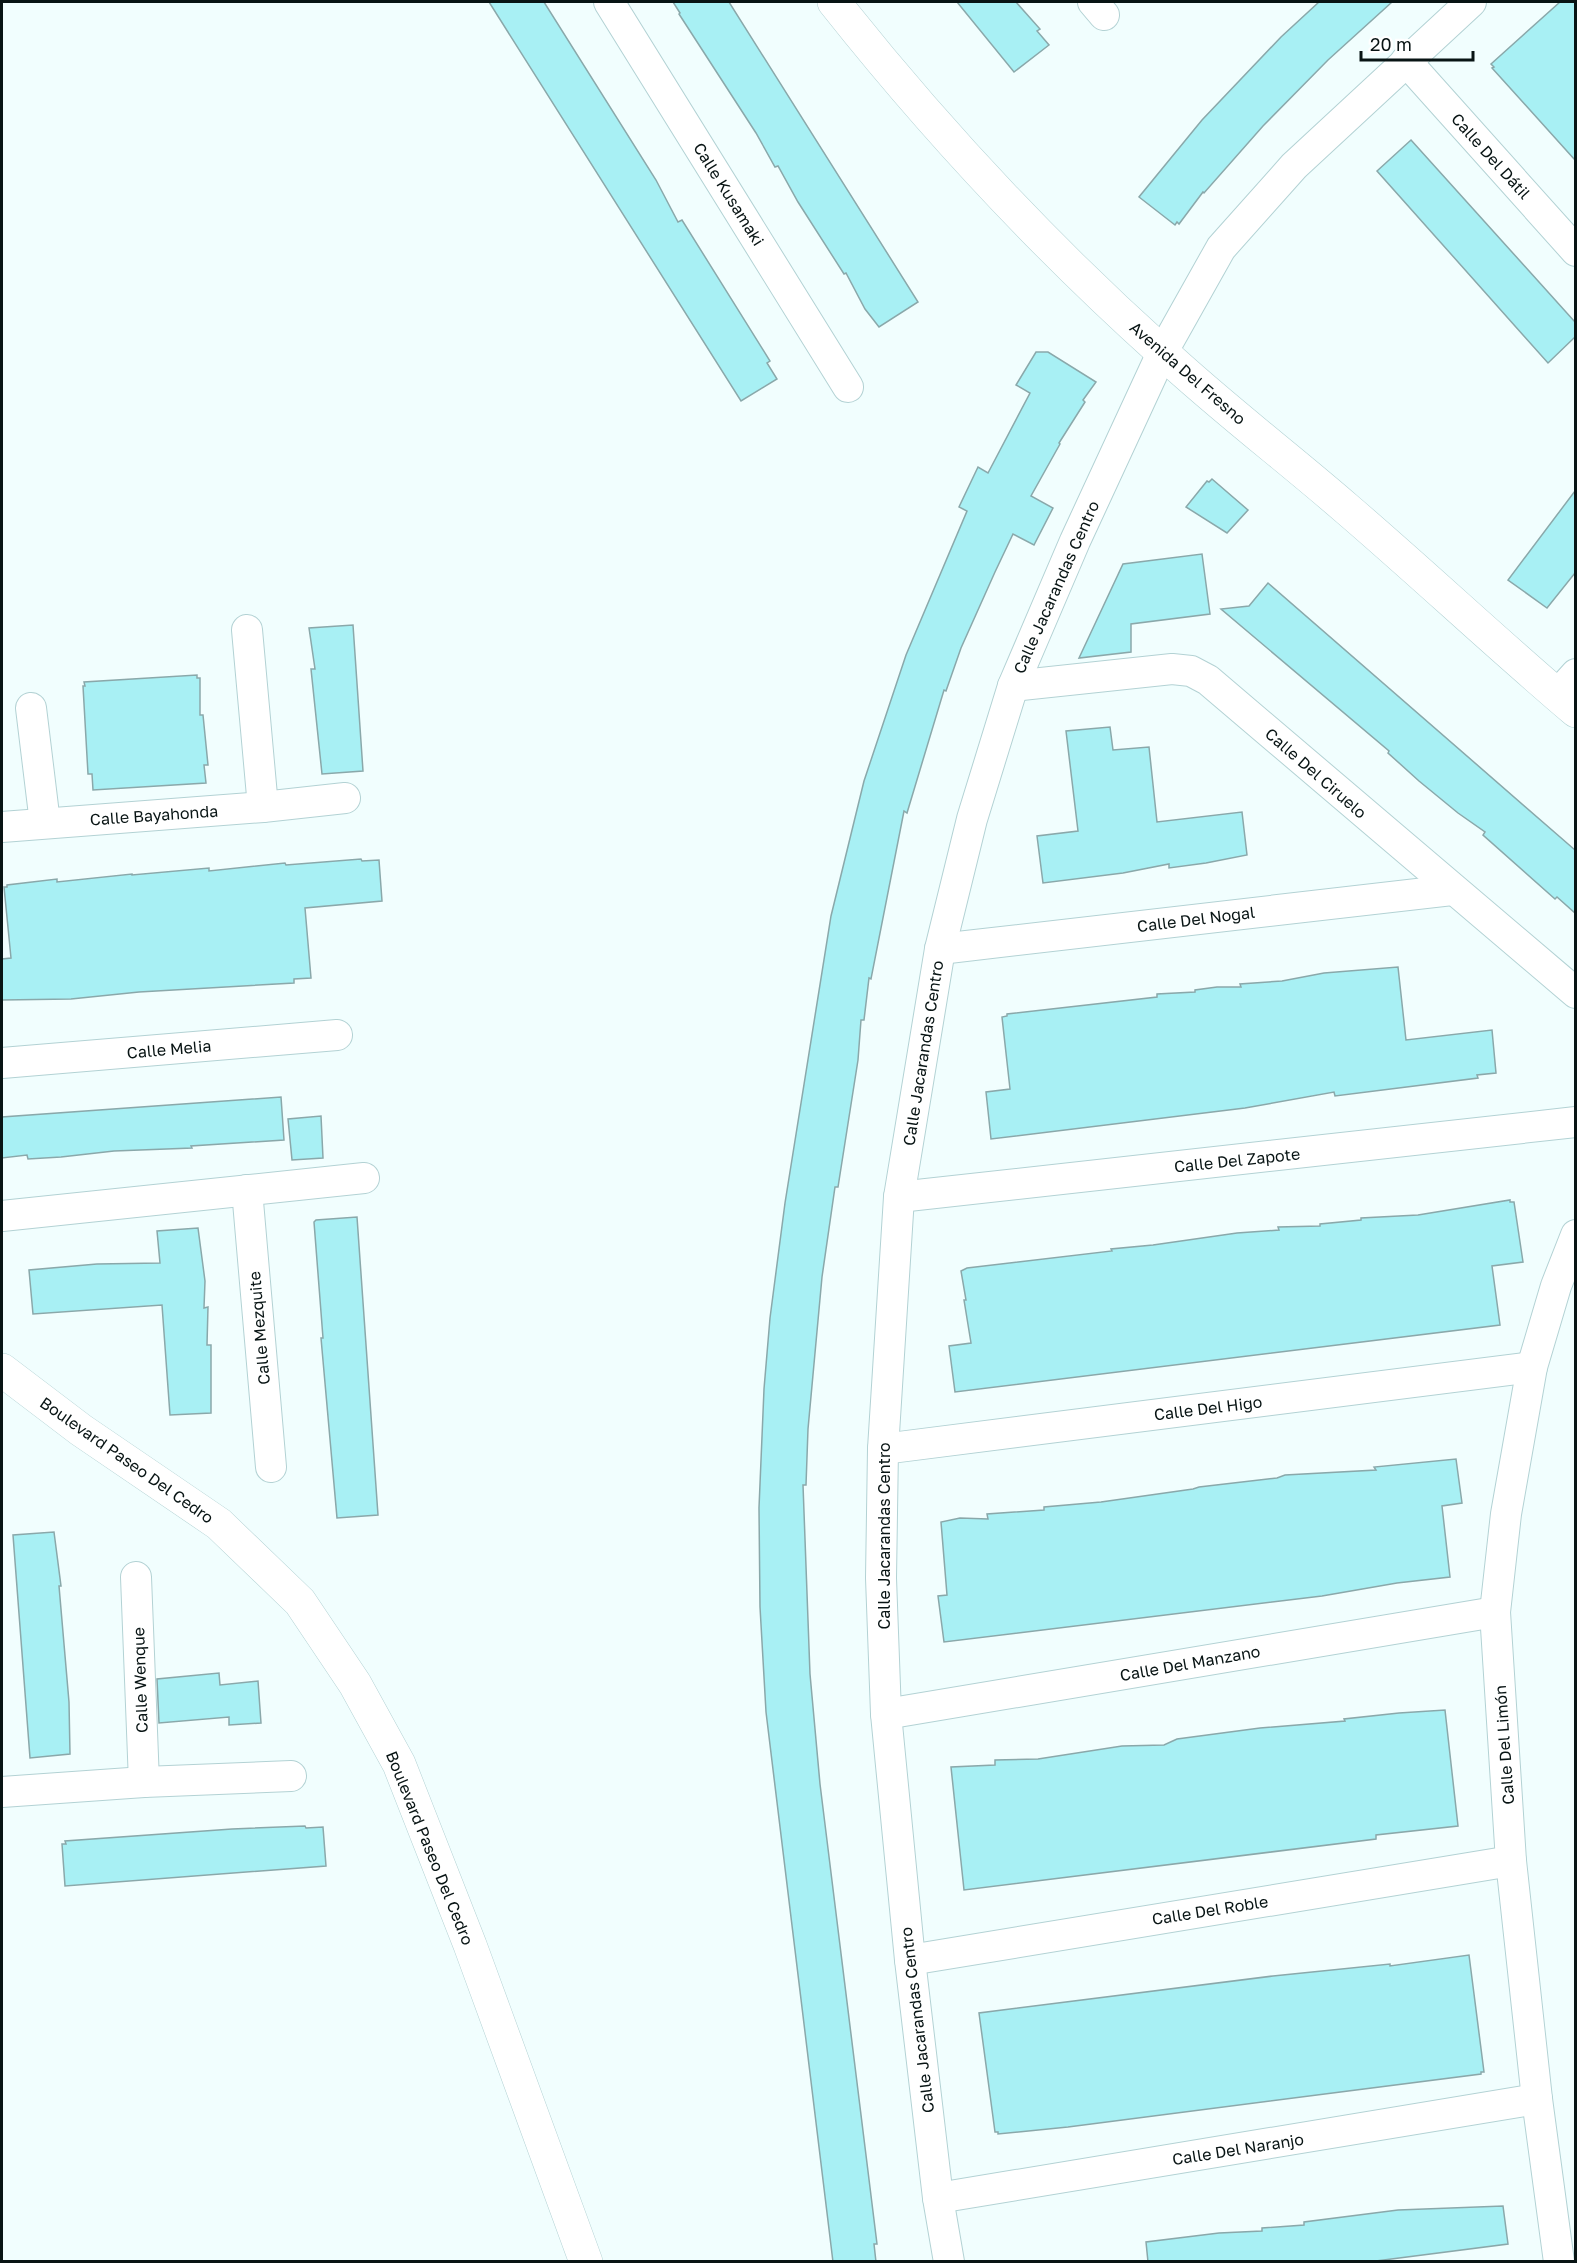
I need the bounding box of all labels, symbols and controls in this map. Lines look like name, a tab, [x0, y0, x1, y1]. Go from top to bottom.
scale bar	[1361, 24, 1474, 62]
text: 20 m	[1370, 33, 1412, 55]
street label: Calle Del Dátil	[1447, 109, 1535, 203]
street label: Calle Kusamaki	[689, 139, 769, 249]
street label: Avenida Del Fresno	[1126, 317, 1250, 429]
street label: Calle Jacarandas Centro	[1009, 497, 1103, 677]
street label: Calle Del Ciruelo	[1261, 724, 1371, 822]
street label: Calle Bayahonda	[89, 801, 219, 829]
street label: Calle Del Nogal	[1136, 902, 1256, 936]
street label: Calle Jacarandas Centro	[898, 959, 948, 1147]
street label: Calle Melia	[126, 1035, 212, 1063]
street label: Calle Del Zapote	[1173, 1143, 1301, 1177]
street label: Calle Mezquite	[244, 1270, 274, 1386]
street label: Calle Del Higo	[1153, 1391, 1263, 1425]
street label: Boulevard Paseo Del Cedro	[36, 1392, 218, 1528]
street label: Calle Jacarandas Centro	[874, 1442, 894, 1630]
street label: Calle Wenque	[128, 1627, 152, 1733]
street label: Calle Del Manzano	[1118, 1641, 1262, 1685]
street label: Calle Del Limón	[1490, 1685, 1518, 1805]
street label: Boulevard Paseo Del Cedro	[382, 1748, 478, 1948]
street label: Calle Del Roble	[1151, 1891, 1269, 1929]
street label: Calle Jacarandas Centro	[896, 1926, 938, 2114]
street label: Calle Del Naranjo	[1171, 2129, 1305, 2169]

